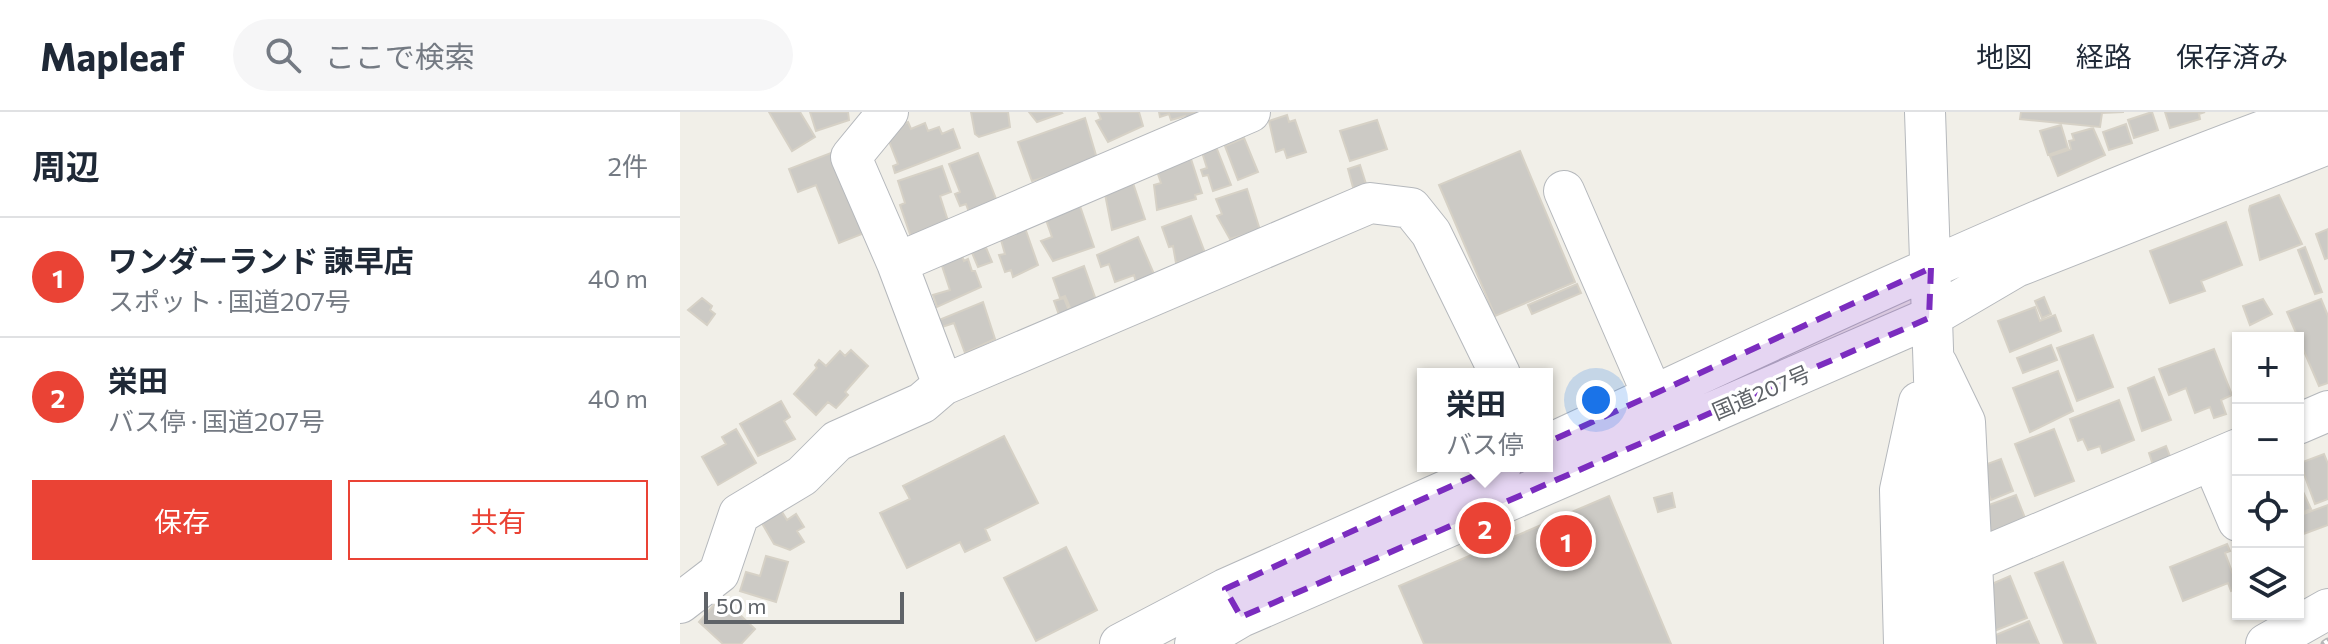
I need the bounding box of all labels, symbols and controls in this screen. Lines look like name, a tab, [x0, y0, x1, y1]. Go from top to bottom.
search box	[233, 19, 793, 91]
text: Mapleaf	[40, 32, 185, 79]
icon: search	[261, 33, 305, 77]
text: ここで検索	[325, 37, 475, 74]
text: 地図	[1976, 39, 2032, 73]
text: 経路	[2076, 39, 2132, 73]
text: 保存済み	[2176, 39, 2288, 73]
text: 周辺	[32, 144, 100, 186]
text: 2件	[608, 150, 648, 181]
text: ワンダーランド 諫早店	[108, 241, 414, 278]
text: 1	[52, 262, 64, 293]
text: 40 m	[588, 262, 648, 293]
text: スポット · 国道207号	[108, 285, 351, 316]
map controls	[2232, 332, 2304, 620]
button: +	[2232, 332, 2304, 404]
street label: 国道207号	[1708, 359, 1814, 425]
text: 栄田	[108, 361, 168, 398]
popup	[1417, 368, 1553, 472]
your location	[1576, 380, 1616, 420]
text: 2	[51, 382, 65, 413]
text: 40 m	[588, 382, 648, 413]
text: 栄田	[1446, 384, 1506, 421]
button: −	[2232, 404, 2304, 476]
text: バス停 · 国道207号	[108, 405, 325, 436]
text: バス停	[1446, 428, 1524, 459]
button: locate	[2232, 476, 2304, 548]
button: 保存	[32, 480, 332, 560]
button: 共有	[348, 480, 648, 560]
pin: 2	[1459, 498, 1511, 558]
pin: 1	[1540, 511, 1592, 571]
button: layers	[2232, 548, 2304, 620]
scale bar	[704, 588, 904, 624]
text: 50 m	[716, 592, 766, 619]

